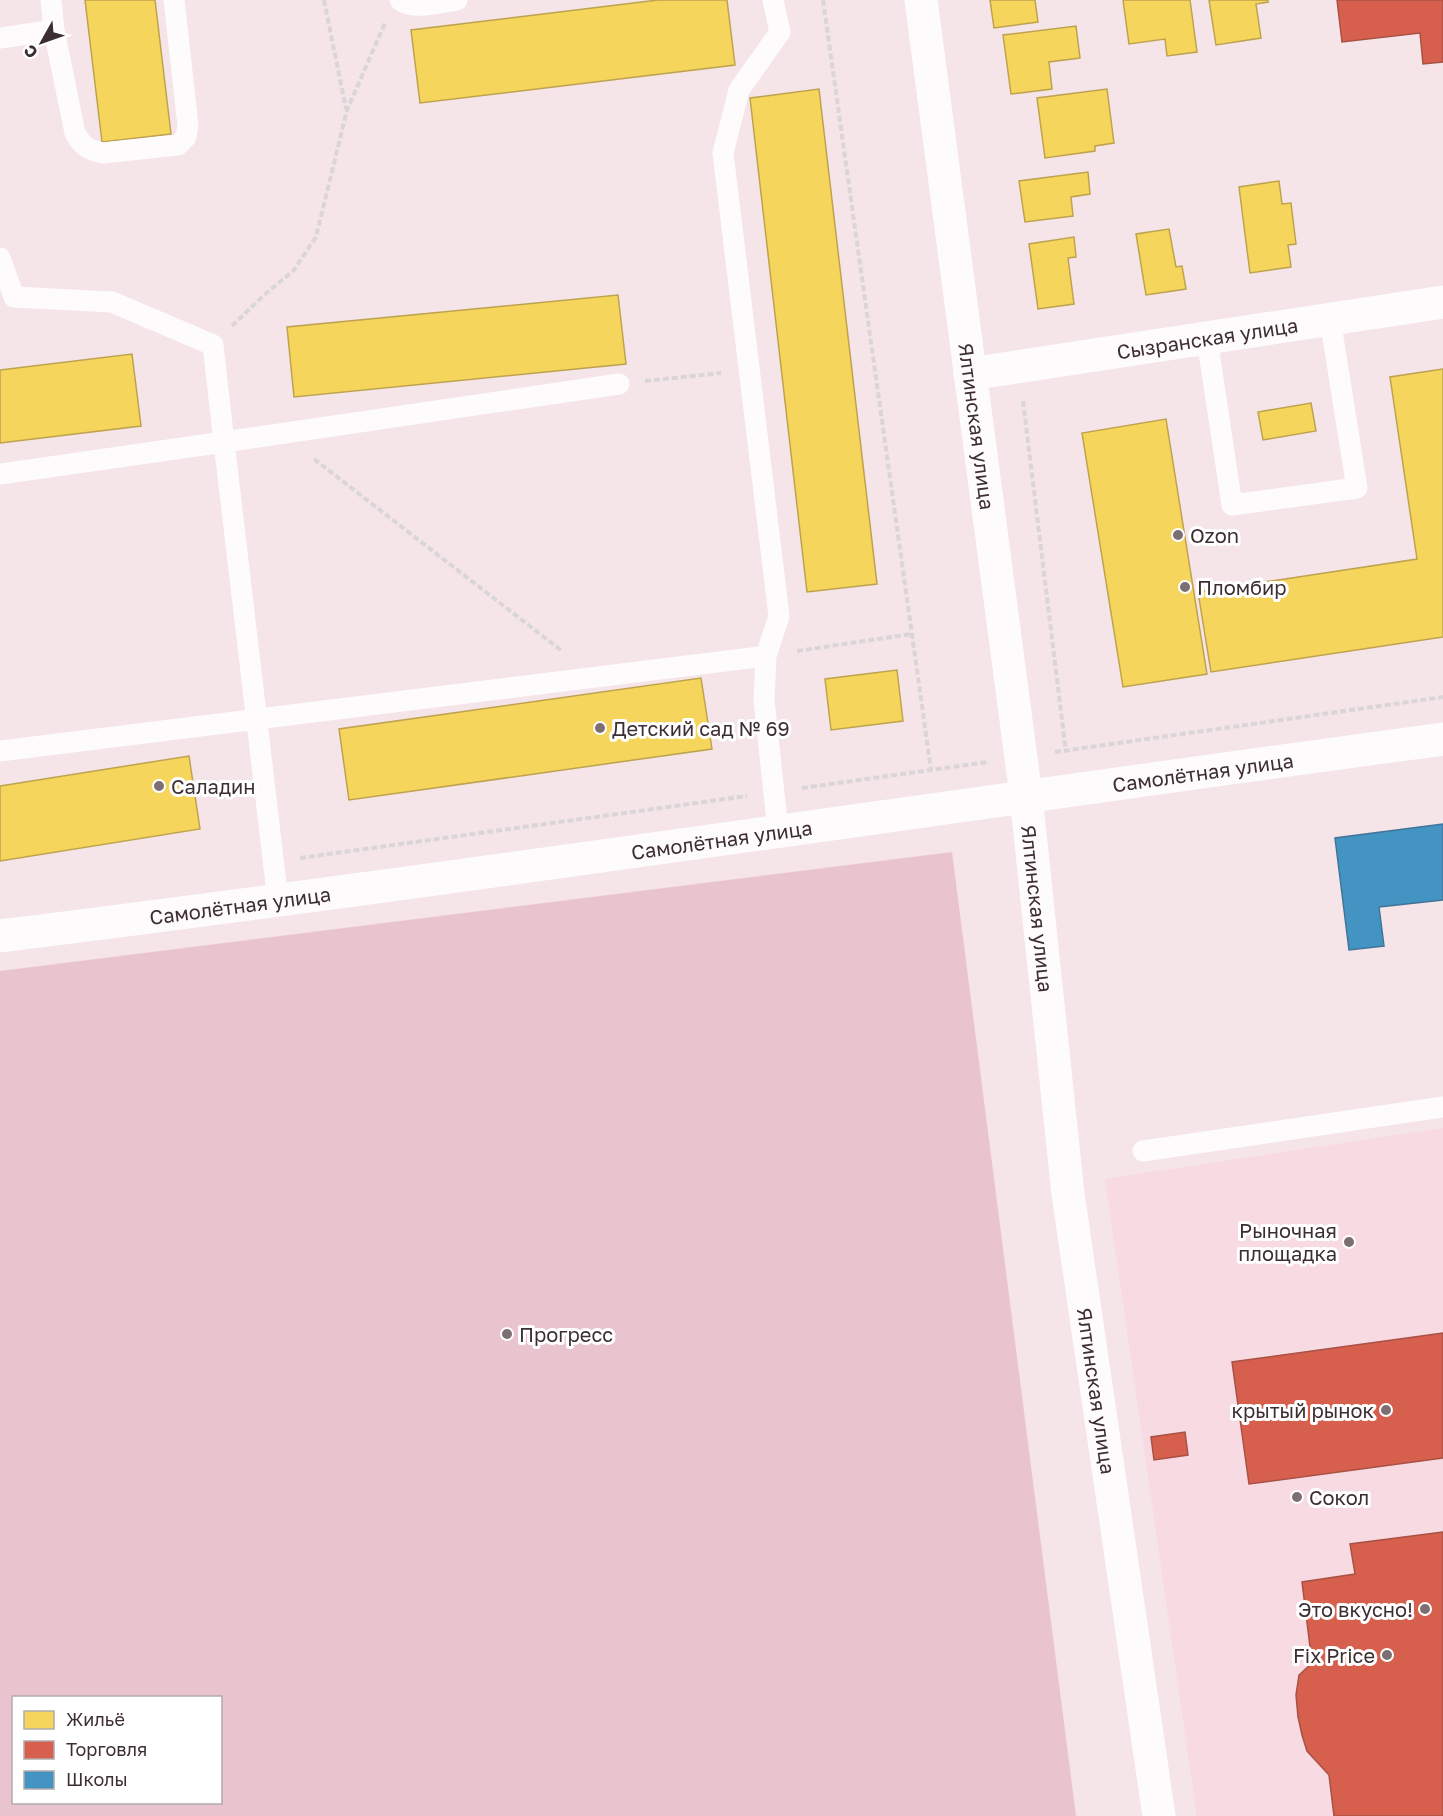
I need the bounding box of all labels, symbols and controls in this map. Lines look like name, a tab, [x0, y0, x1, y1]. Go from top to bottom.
north arrow	[12, 12, 72, 72]
text: С	[19, 41, 42, 62]
street label: Сызранская улица	[1115, 312, 1300, 364]
street label: Ялтинская улица	[954, 341, 1000, 511]
place label: Ozon	[1190, 523, 1239, 547]
marker: Ozon	[1171, 528, 1185, 542]
place label: Пломбир	[1197, 575, 1287, 599]
marker: Пломбир	[1178, 580, 1192, 594]
place label: Детский сад № 69	[612, 716, 790, 740]
marker: Детский сад № 69	[593, 721, 607, 735]
street label: Самолётная улица	[1111, 748, 1295, 796]
place label: Саладин	[171, 774, 255, 798]
marker: Саладин	[152, 779, 166, 793]
street label: Самолётная улица	[629, 815, 814, 864]
street label: Ялтинская улица	[1017, 824, 1059, 993]
street label: Самолётная улица	[148, 881, 332, 929]
place label: Рыночная площадка	[1238, 1218, 1337, 1265]
marker: Рыночная площадка	[1342, 1235, 1356, 1249]
street label: Ялтинская улица	[1073, 1306, 1121, 1476]
place label: Прогресс	[519, 1322, 613, 1346]
marker: Прогресс	[500, 1327, 514, 1341]
place label: крытый рынок	[1231, 1398, 1374, 1422]
marker: крытый рынок	[1379, 1403, 1393, 1417]
place label: Сокол	[1309, 1485, 1369, 1509]
marker: Сокол	[1290, 1490, 1304, 1504]
place label: Это вкусно!	[1298, 1597, 1413, 1621]
marker: Это вкусно!	[1418, 1602, 1432, 1616]
place label: Fix Price	[1293, 1643, 1375, 1667]
marker: Fix Price	[1380, 1648, 1394, 1662]
legend	[12, 1696, 222, 1804]
text: Жильё	[66, 1708, 125, 1730]
text: Торговля	[66, 1738, 147, 1760]
text: Школы	[66, 1768, 128, 1790]

